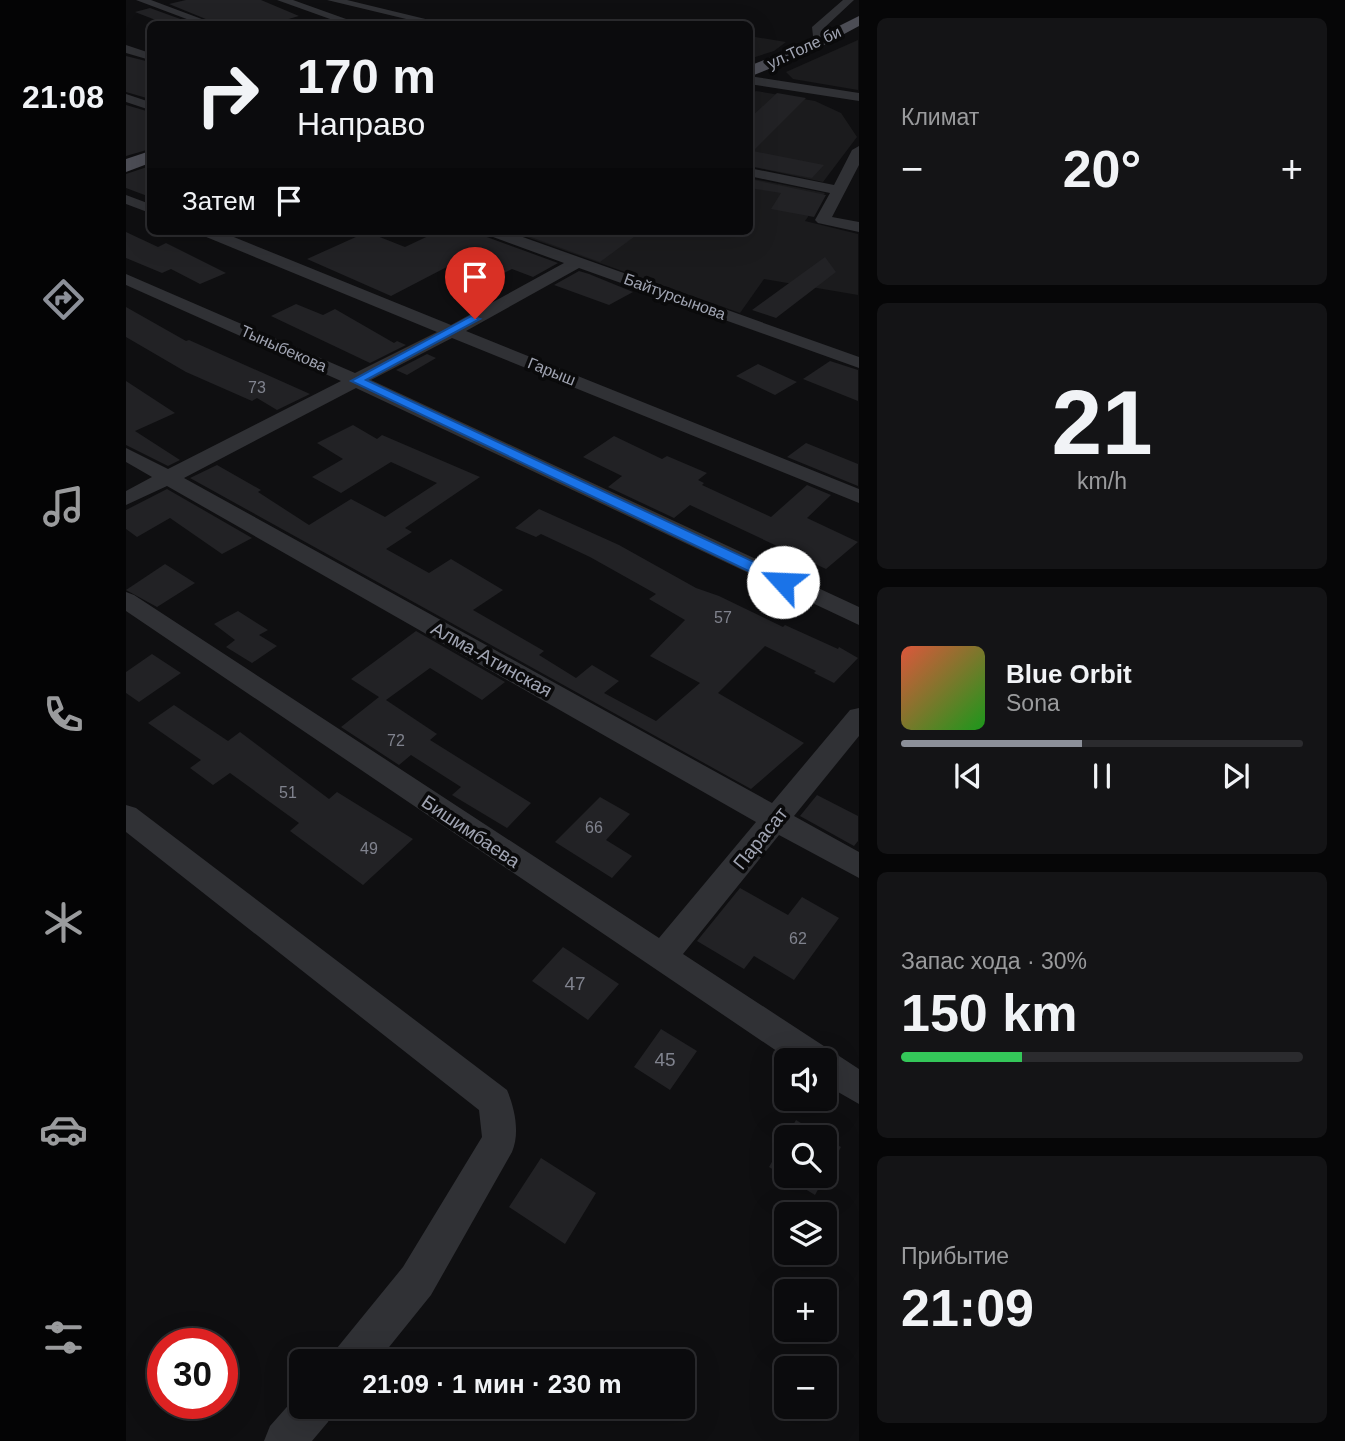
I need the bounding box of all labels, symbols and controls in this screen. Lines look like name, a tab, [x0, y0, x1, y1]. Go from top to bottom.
street label: ул.Толе би	[765, 23, 844, 72]
icon: right	[182, 49, 273, 140]
text: 170 m	[297, 49, 436, 103]
text: 21:08	[22, 79, 104, 115]
text: Климат	[901, 104, 979, 130]
text: Направо	[297, 106, 425, 142]
text: 20°	[1063, 140, 1141, 198]
text: −	[901, 148, 923, 190]
text: +	[1281, 148, 1303, 190]
icon: arrive	[270, 182, 308, 220]
text: Затем	[182, 186, 256, 216]
pin	[445, 247, 505, 319]
icon: arrive	[456, 258, 494, 296]
street label: Байтурсынова	[622, 270, 728, 323]
icon: directions	[39, 275, 88, 324]
street label: Тыныбекова	[238, 322, 329, 375]
street label: Гарыш	[525, 354, 578, 389]
text: 21	[1051, 372, 1153, 473]
house number: 73	[248, 379, 266, 396]
text: km/h	[1077, 468, 1127, 494]
icon: music	[39, 482, 88, 531]
position arrow	[746, 545, 820, 619]
house number: 57	[714, 609, 732, 626]
street label: Алма-Атинская	[428, 618, 556, 701]
text: Blue Orbit	[1006, 659, 1132, 689]
icon: phone	[39, 690, 88, 739]
text: Sona	[1006, 690, 1060, 716]
house number: 72	[387, 732, 405, 749]
icon: previous	[949, 757, 987, 795]
icon: pause	[1083, 757, 1121, 795]
icon: next	[1217, 757, 1255, 795]
house number: 51	[279, 784, 297, 801]
street label: Бишимбаева	[418, 791, 524, 872]
street label: Парасат	[729, 803, 792, 874]
house number: 66	[585, 819, 603, 836]
house number: 49	[360, 840, 378, 857]
icon: climate	[39, 898, 88, 947]
house number: 62	[789, 930, 807, 947]
text: Запас хода · 30%	[901, 948, 1087, 974]
house number: 47	[564, 973, 586, 994]
text: 150 km	[901, 984, 1077, 1042]
map controls	[774, 1048, 837, 1419]
button: sound	[774, 1048, 837, 1111]
house number: 45	[654, 1049, 676, 1070]
icon: car	[39, 1105, 88, 1154]
button: search	[774, 1125, 837, 1188]
button: layers	[774, 1202, 837, 1265]
text: Прибытие	[901, 1243, 1009, 1269]
button: +	[774, 1279, 837, 1342]
text: 21:09	[901, 1279, 1034, 1337]
icon: filters	[39, 1313, 88, 1362]
speed limit sign: 30	[147, 1328, 238, 1419]
button: −	[774, 1356, 837, 1419]
text: 21:09 · 1 мин · 230 m	[362, 1369, 622, 1399]

